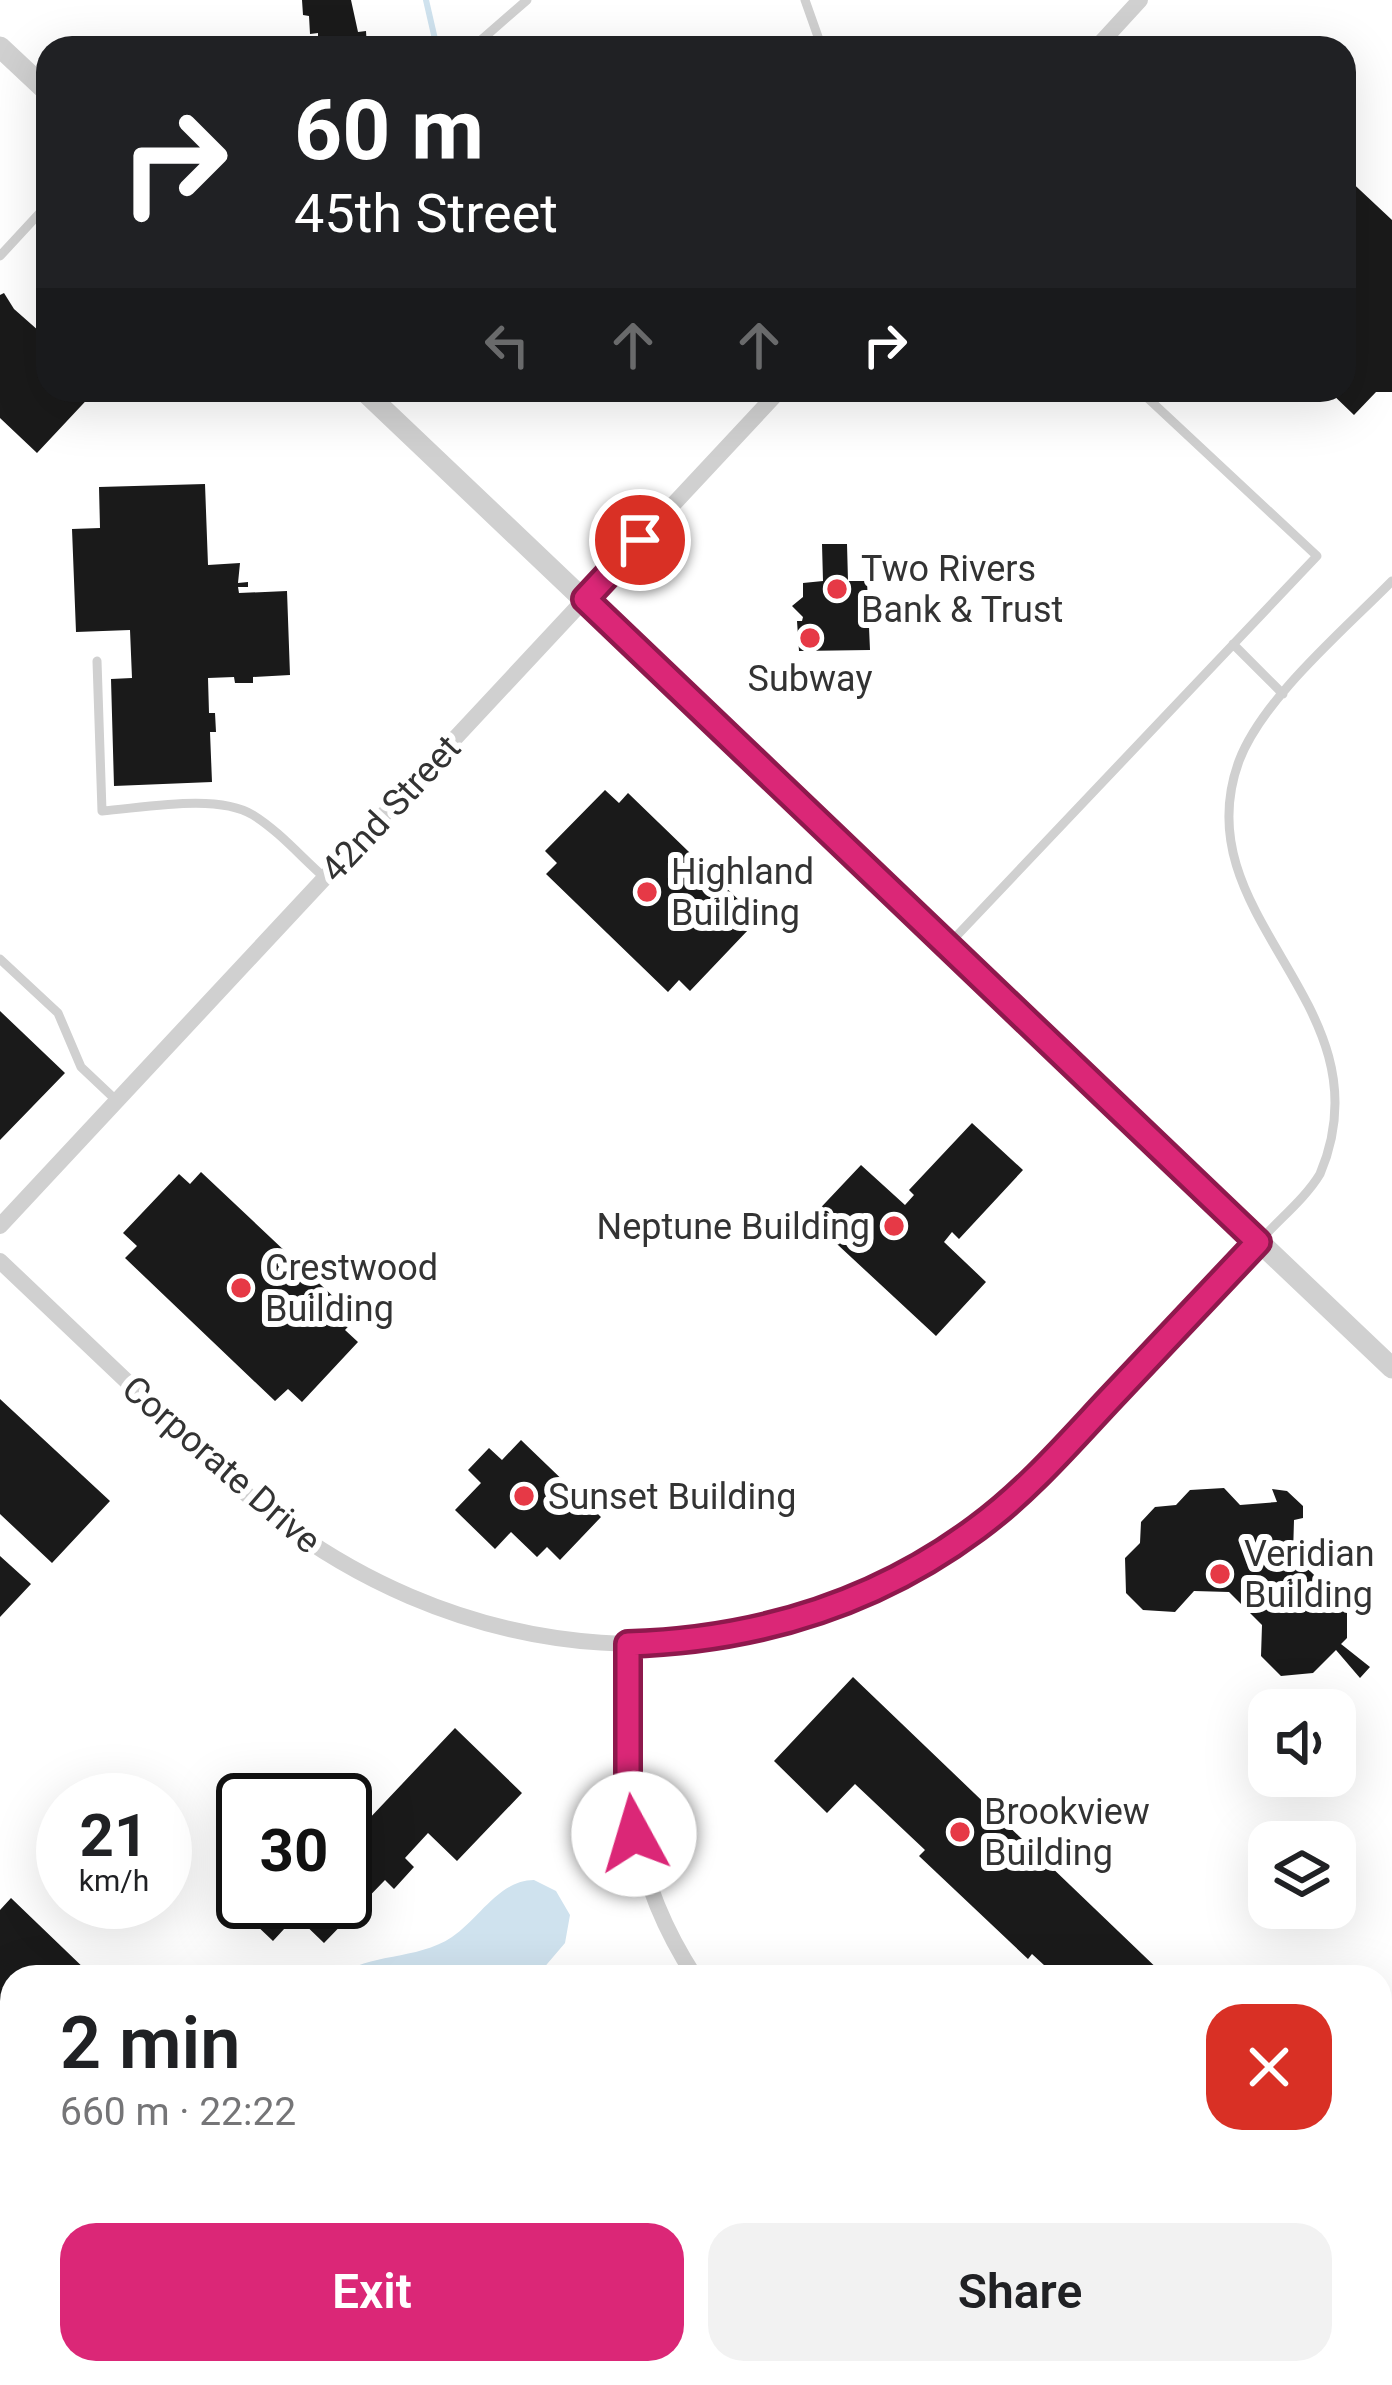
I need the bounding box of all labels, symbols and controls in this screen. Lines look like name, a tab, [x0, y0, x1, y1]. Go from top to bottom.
text: 60 m	[294, 81, 484, 180]
icon: right	[96, 84, 252, 240]
text: 45th Street	[294, 182, 558, 245]
icon: left	[474, 312, 540, 378]
icon: ahead	[600, 312, 666, 378]
icon: ahead	[726, 312, 792, 378]
icon: right	[852, 312, 918, 378]
pin	[589, 489, 691, 591]
icon: arrive	[607, 507, 673, 573]
place label: Two Rivers Bank & Trust	[861, 548, 1063, 631]
marker: Two Rivers Bank & Trust	[824, 576, 850, 602]
marker: Subway	[797, 625, 823, 651]
place label: Subway	[748, 658, 872, 700]
street label: 42nd Street	[312, 727, 469, 890]
place label: Highland Building	[671, 851, 814, 934]
marker: Highland Building	[634, 879, 660, 905]
place label: Neptune Building	[597, 1206, 870, 1248]
marker: Neptune Building	[881, 1213, 907, 1239]
place label: Crestwood Building	[265, 1247, 438, 1330]
marker: Crestwood Building	[228, 1275, 254, 1301]
street label: Corporate Drive	[114, 1367, 329, 1562]
place label: Sunset Building	[548, 1476, 796, 1518]
marker: Sunset Building	[511, 1483, 537, 1509]
place label: Veridian Building	[1244, 1533, 1375, 1616]
marker: Veridian Building	[1207, 1561, 1233, 1587]
map controls	[1248, 1689, 1356, 1929]
button: sound	[1248, 1689, 1356, 1797]
position arrow	[571, 1771, 697, 1897]
speed limit sign: 30	[216, 1773, 372, 1929]
place label: Brookview Building	[984, 1791, 1150, 1874]
text: 21	[80, 1800, 148, 1871]
marker: Brookview Building	[947, 1819, 973, 1845]
button: layers	[1248, 1821, 1356, 1929]
text: km/h	[79, 1863, 149, 1898]
text: 2 min	[60, 2001, 241, 2086]
button: close	[1206, 2004, 1332, 2130]
text: 660 m · 22:22	[60, 2089, 296, 2135]
button: Exit	[60, 2223, 684, 2361]
button: Share	[708, 2223, 1332, 2361]

